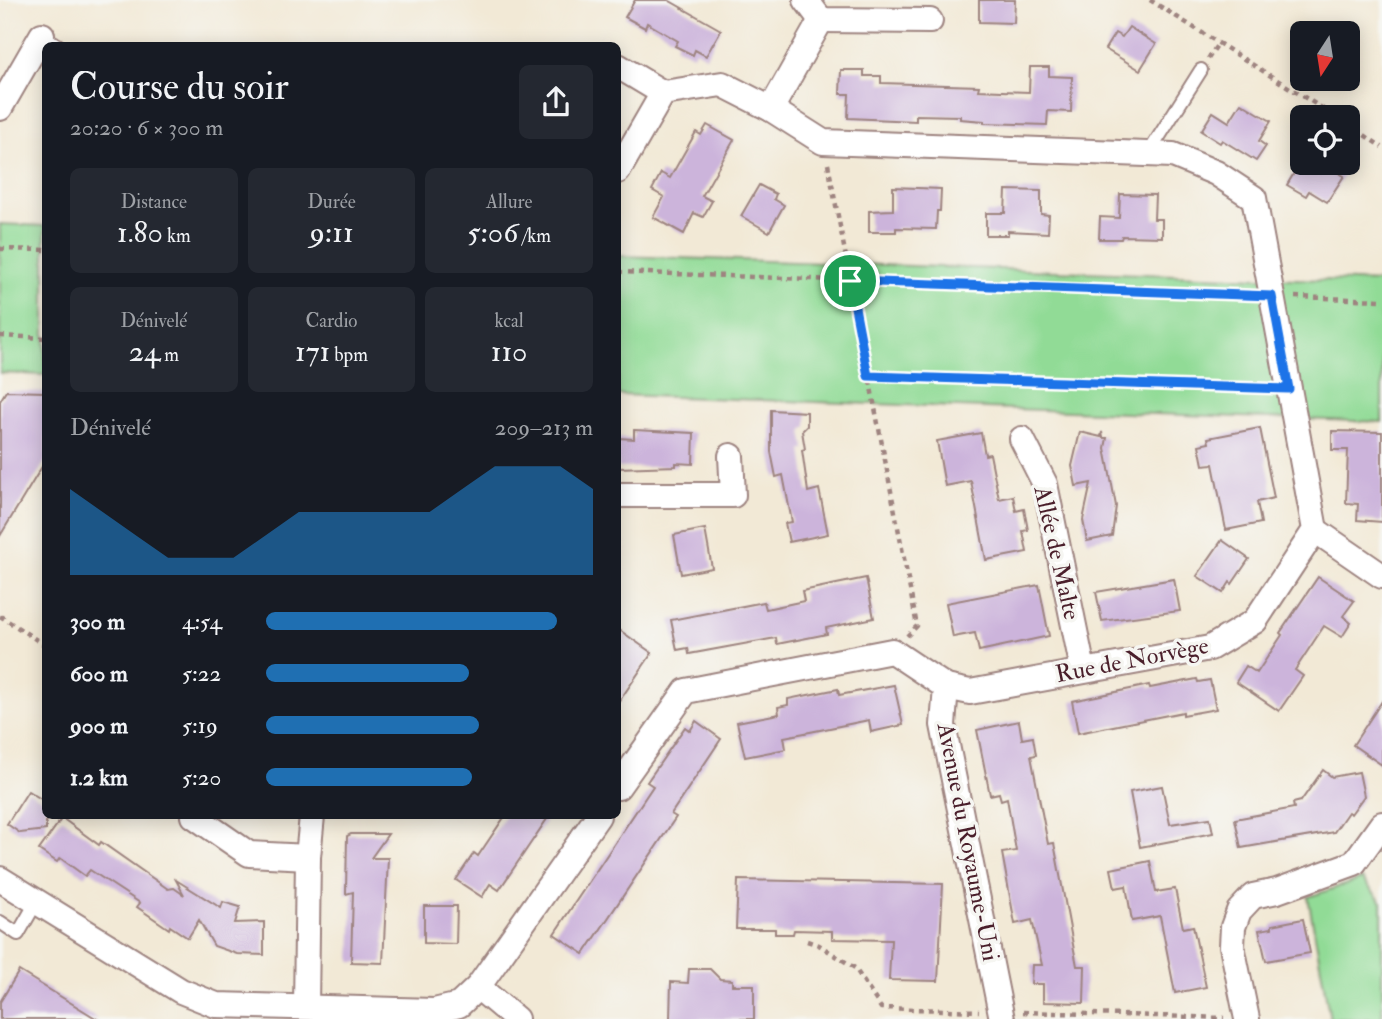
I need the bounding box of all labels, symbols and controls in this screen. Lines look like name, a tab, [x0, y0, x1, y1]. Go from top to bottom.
north arrow	[1290, 21, 1360, 91]
map controls	[1290, 21, 1360, 175]
text: Course du soir	[70, 63, 289, 111]
button: share	[519, 65, 593, 139]
button: locate	[1290, 105, 1360, 175]
text: 20:20 · 6 × 300 m	[70, 113, 223, 142]
text: Distance	[121, 190, 187, 214]
text: Durée	[307, 190, 356, 214]
text: Allure	[486, 190, 532, 214]
text: 1.80	[117, 214, 163, 251]
text: 9:11	[309, 214, 354, 251]
text: 5:06	[467, 214, 518, 251]
text: km	[163, 224, 191, 248]
text: /km	[518, 224, 551, 248]
pin	[820, 251, 880, 311]
icon: arrive	[831, 262, 869, 300]
text: Dénivelé	[120, 309, 187, 333]
text: Cardio	[305, 309, 358, 333]
text: kcal	[495, 309, 524, 333]
text: 24	[129, 333, 160, 370]
text: 171	[295, 333, 330, 370]
text: 110	[491, 333, 527, 370]
text: m	[160, 343, 179, 367]
text: bpm	[330, 343, 368, 367]
text: Dénivelé	[70, 413, 151, 442]
text: 209–213 m	[495, 413, 593, 442]
street label: Allée de Malte	[1026, 482, 1087, 623]
text: 300 m	[70, 607, 125, 636]
text: 4:54	[182, 607, 222, 636]
street label: Rue de Norvège	[1053, 630, 1211, 690]
text: 600 m	[70, 659, 128, 688]
text: 5:22	[182, 659, 221, 688]
text: 900 m	[70, 711, 128, 740]
text: 5:19	[182, 711, 218, 740]
street label: Avenue du Royaume-Uni	[930, 719, 1006, 964]
text: 1.2 km	[70, 763, 128, 792]
text: 5:20	[182, 763, 221, 792]

